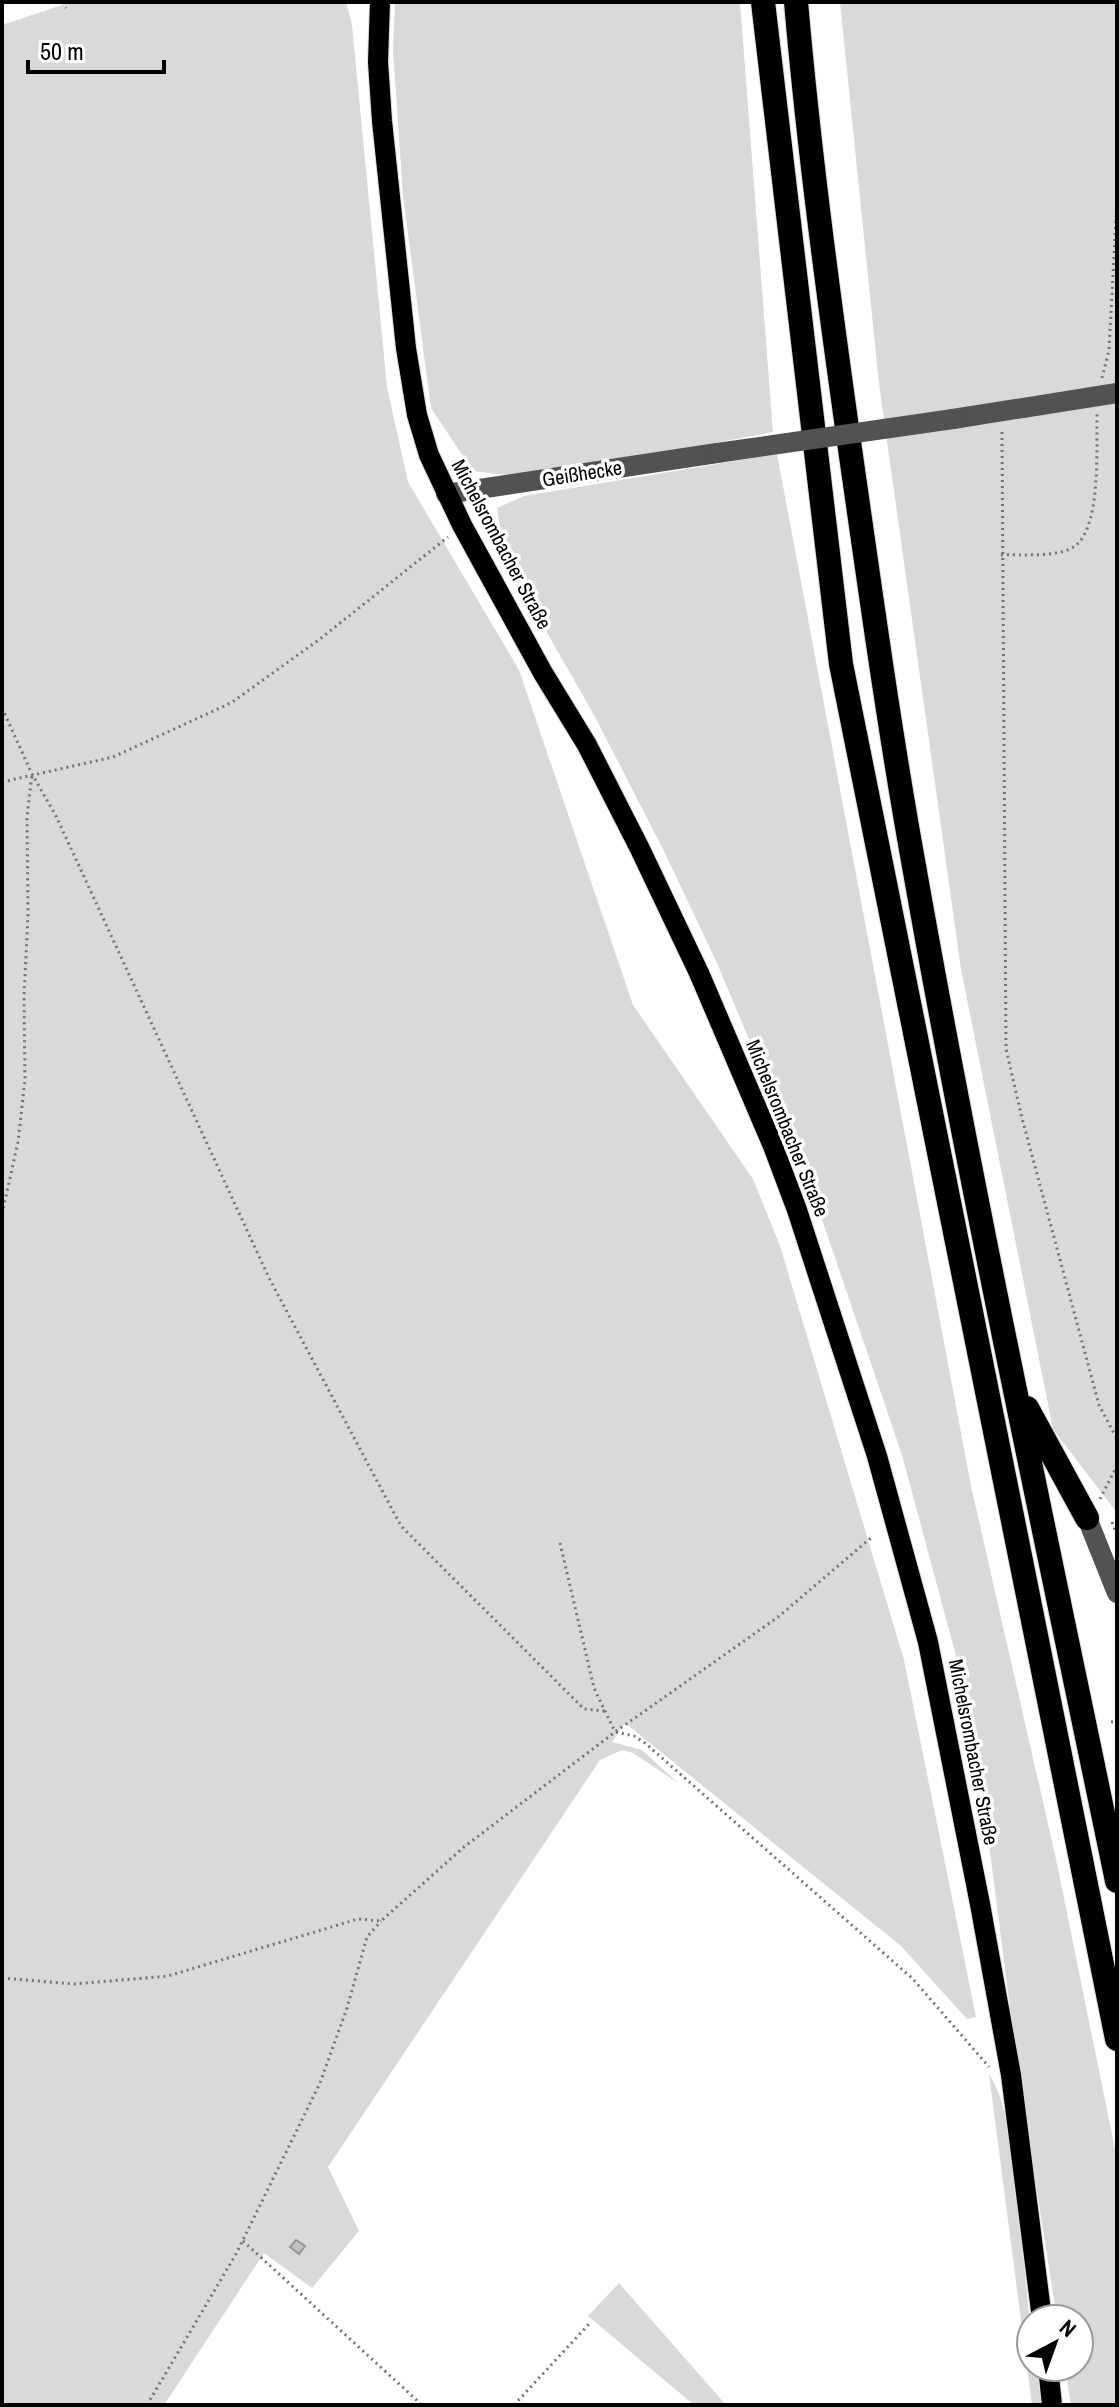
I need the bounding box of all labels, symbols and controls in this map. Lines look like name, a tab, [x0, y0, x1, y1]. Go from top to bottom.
scale bar	[28, 24, 164, 74]
text: 50 m	[40, 35, 84, 67]
street label: Geißhecke	[540, 453, 624, 493]
street label: Michelsrombacher Straße	[446, 454, 558, 634]
street label: Michelsrombacher Straße	[740, 1035, 836, 1221]
street label: Michelsrombacher Straße	[943, 1657, 1005, 1847]
north arrow	[1015, 2303, 1095, 2383]
text: N	[1053, 2312, 1083, 2344]

